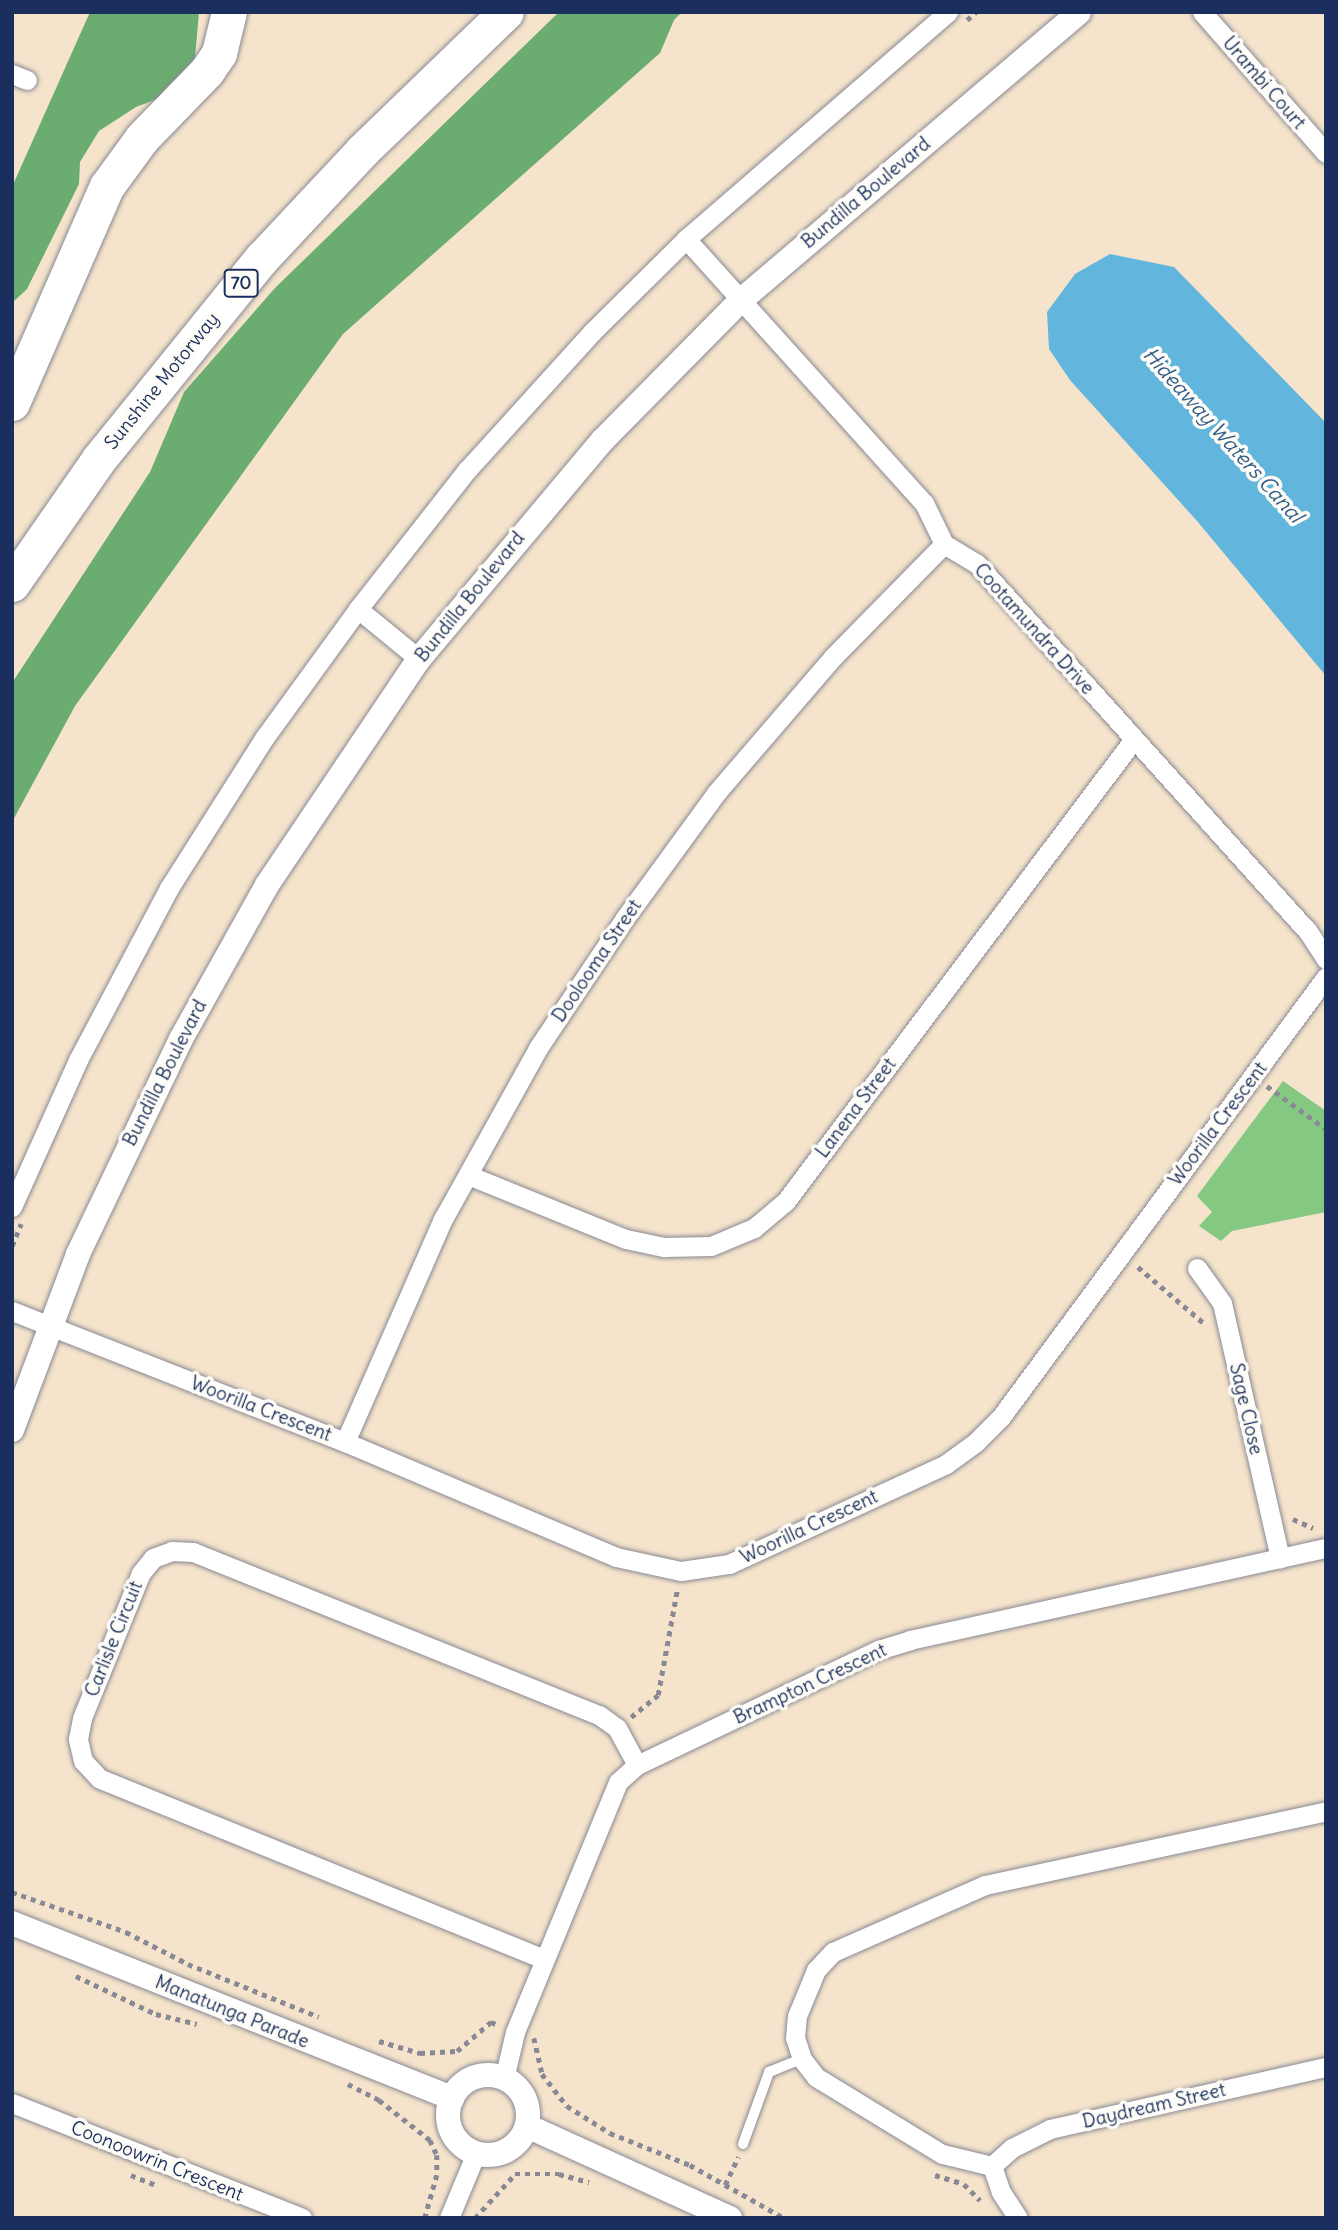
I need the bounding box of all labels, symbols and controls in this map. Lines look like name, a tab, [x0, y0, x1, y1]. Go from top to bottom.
street label: Urambi Court	[1218, 32, 1310, 134]
street label: Bundilla Boulevard	[797, 132, 935, 254]
road number: 70	[224, 268, 258, 298]
street label: Sunshine Motorway	[100, 308, 224, 454]
water label: Hideaway Waters Canal	[1138, 342, 1308, 528]
street label: Bundilla Boulevard	[410, 527, 530, 667]
street label: Cootamundra Drive	[969, 559, 1099, 699]
street label: Doolooma Street	[548, 895, 646, 1027]
street label: Bundilla Boulevard	[118, 996, 212, 1150]
street label: Lanena Street	[811, 1053, 901, 1163]
street label: Woorilla Crescent	[1164, 1058, 1272, 1190]
street label: Sage Close	[1224, 1361, 1268, 1457]
street label: Woorilla Crescent	[187, 1372, 335, 1446]
street label: Woorilla Crescent	[737, 1485, 881, 1569]
street label: Carlisle Circuit	[80, 1578, 148, 1700]
street label: Brampton Crescent	[730, 1639, 890, 1729]
street label: Manatunga Parade	[152, 1971, 312, 2053]
street label: Daydream Street	[1080, 2078, 1228, 2134]
street label: Coonoowrin Crescent	[68, 2116, 246, 2206]

